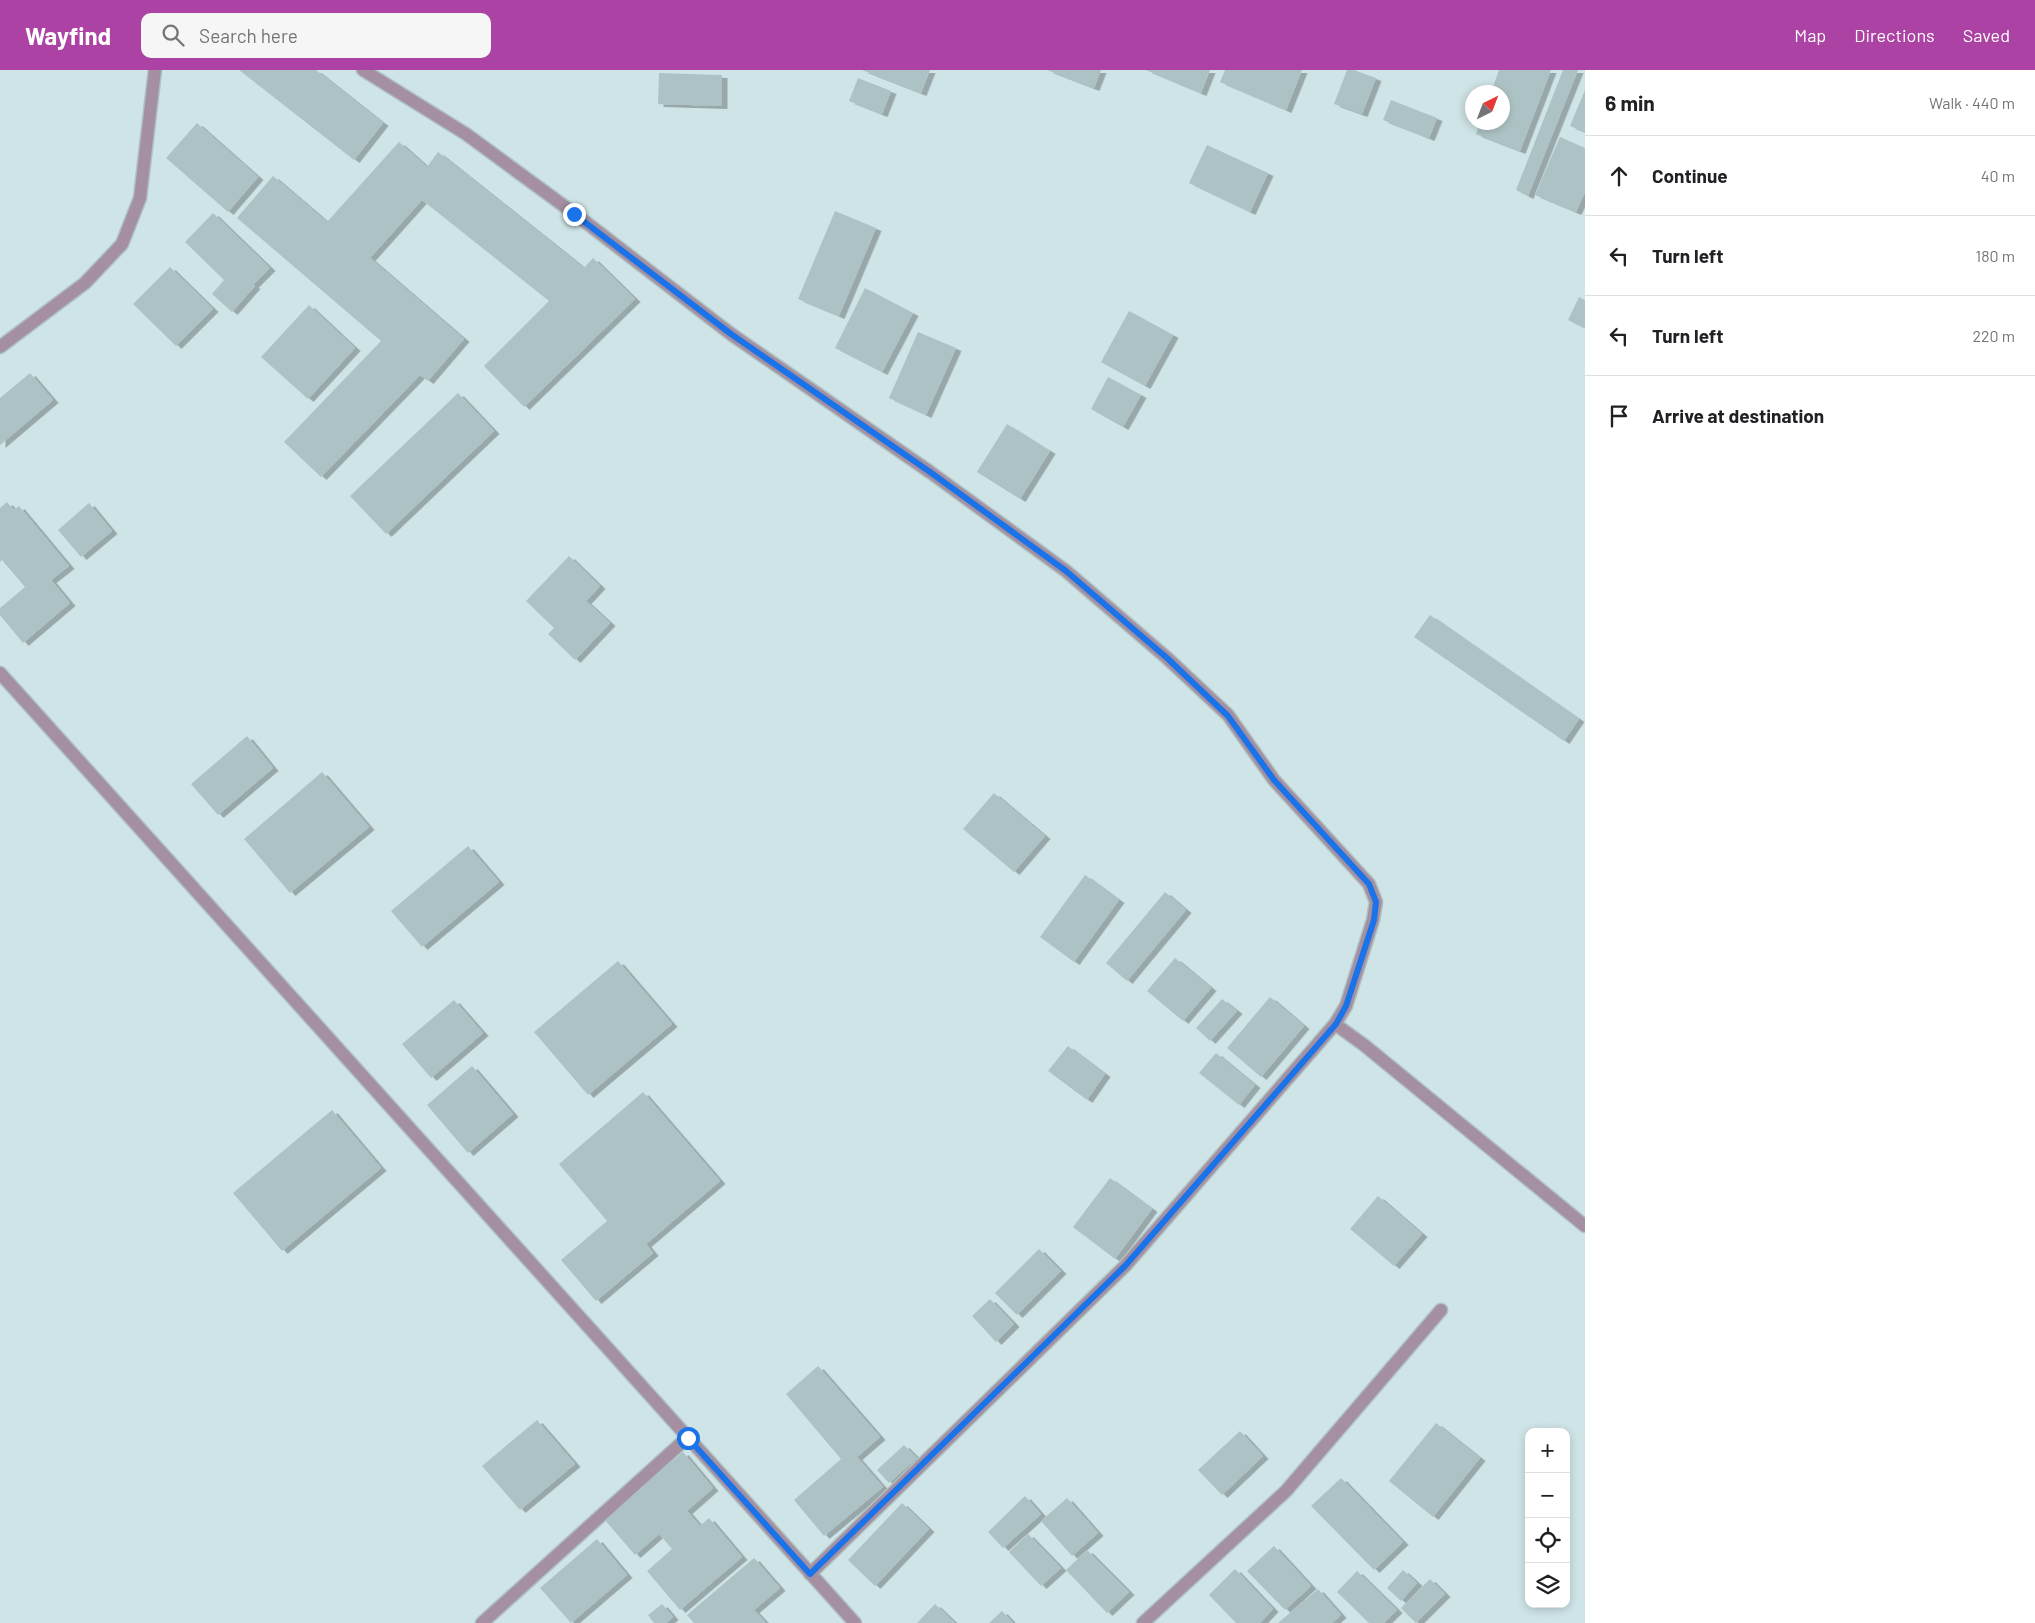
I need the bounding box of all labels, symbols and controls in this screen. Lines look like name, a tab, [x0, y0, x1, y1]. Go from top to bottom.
search box	[141, 13, 491, 58]
text: Wayfind	[25, 21, 111, 50]
icon: search	[159, 21, 187, 49]
text: Search here	[199, 24, 298, 47]
text: Map	[1794, 24, 1826, 46]
text: Directions	[1854, 24, 1935, 46]
text: Saved	[1963, 24, 2010, 46]
north arrow	[1465, 85, 1510, 130]
text: 6 min	[1605, 90, 1655, 115]
text: Walk · 440 m	[1929, 93, 2015, 112]
icon: ahead	[1605, 162, 1633, 190]
text: Continue	[1652, 164, 1728, 187]
text: 40 m	[1981, 166, 2015, 185]
route end	[563, 203, 586, 226]
icon: left	[1605, 242, 1633, 270]
text: Turn left	[1652, 244, 1723, 267]
text: 180 m	[1976, 246, 2015, 265]
icon: left	[1605, 322, 1633, 350]
text: Turn left	[1652, 324, 1723, 347]
text: 220 m	[1972, 326, 2015, 345]
icon: arrive	[1605, 402, 1633, 430]
text: Arrive at destination	[1652, 404, 1824, 427]
route start	[677, 1427, 700, 1450]
map controls	[1525, 1428, 1570, 1608]
button: +	[1525, 1428, 1570, 1473]
button: −	[1525, 1473, 1570, 1518]
button: locate	[1525, 1518, 1570, 1563]
button: layers	[1525, 1563, 1570, 1608]

